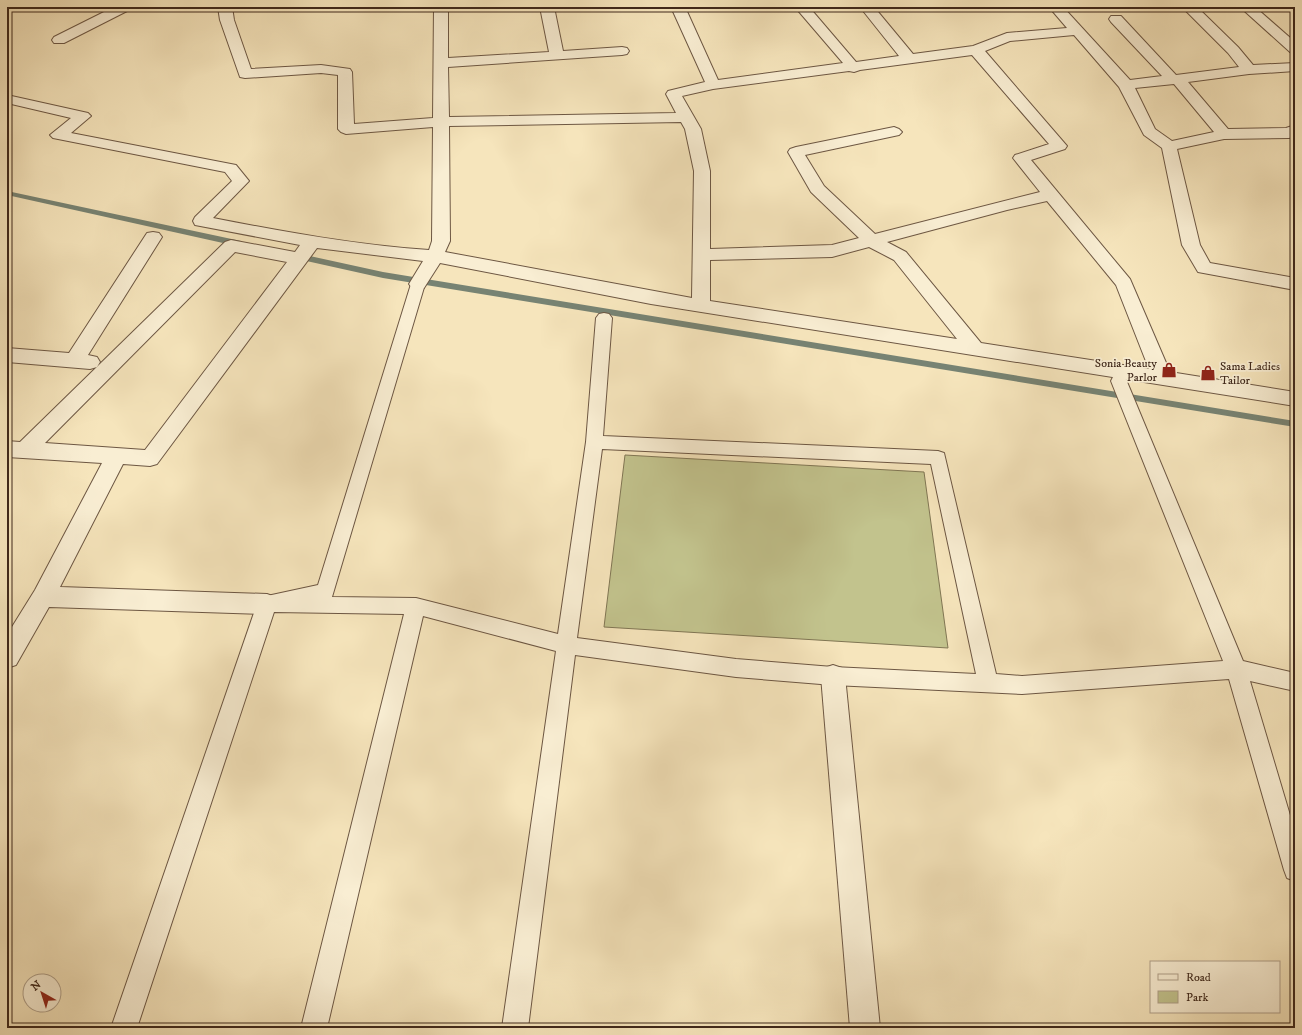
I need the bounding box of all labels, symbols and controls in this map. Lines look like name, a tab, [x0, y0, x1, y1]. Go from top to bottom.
place label: Sonia Beauty Parlor	[1095, 356, 1158, 385]
place label: Sama Ladies Tailor	[1220, 359, 1280, 388]
shop icon: Sonia Beauty Parlor	[1160, 361, 1178, 379]
shop icon: Sama Ladies Tailor	[1199, 364, 1217, 382]
legend	[1150, 961, 1280, 1013]
text: Road	[1186, 970, 1211, 985]
north arrow	[22, 973, 62, 1013]
text: N	[28, 978, 44, 994]
text: Park	[1186, 990, 1208, 1005]

